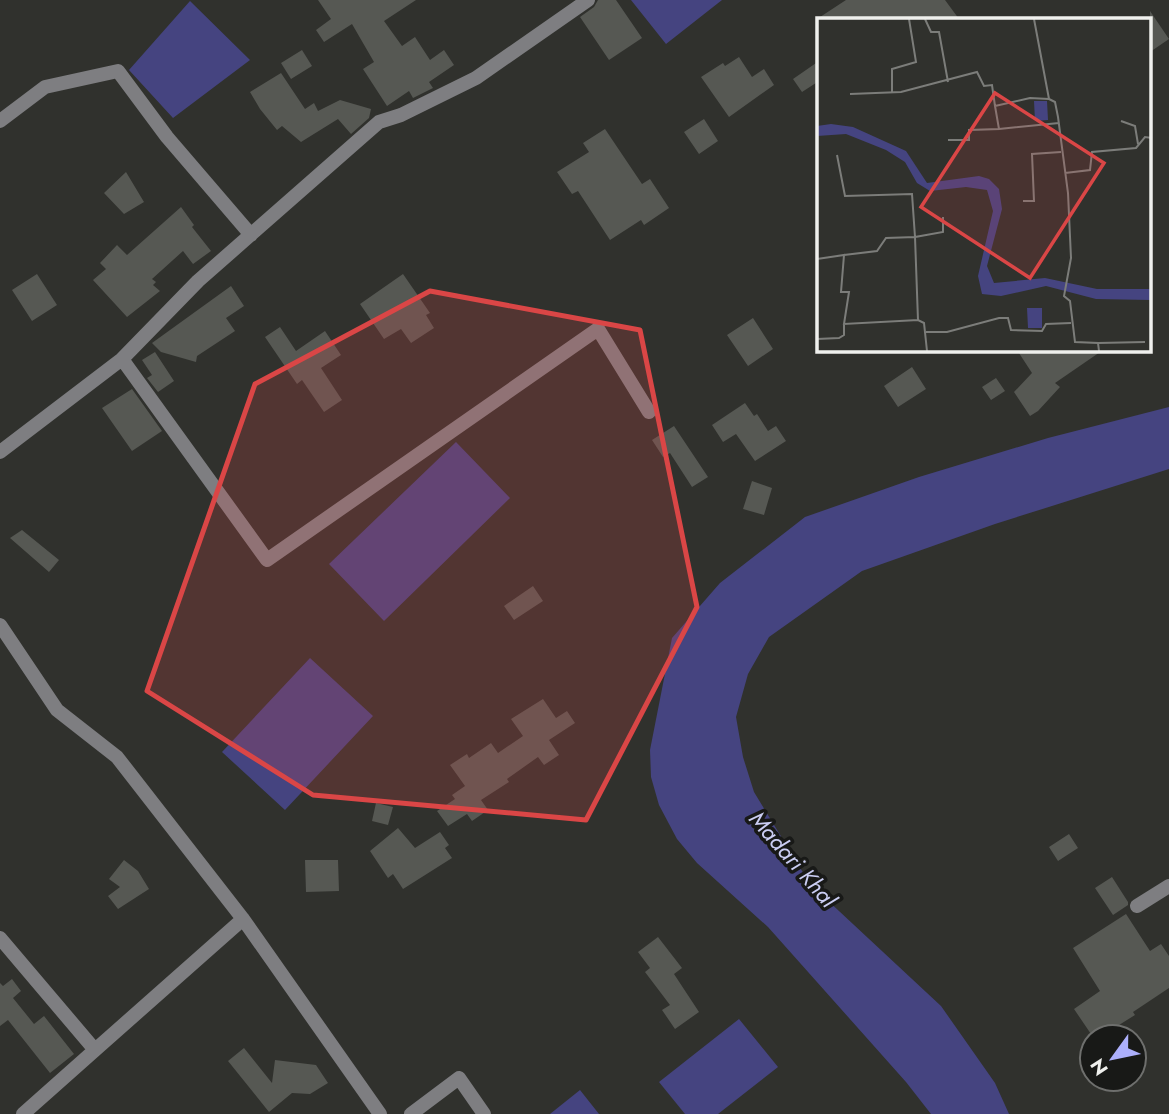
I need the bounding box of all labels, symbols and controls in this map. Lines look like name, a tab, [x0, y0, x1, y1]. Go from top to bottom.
inset map	[817, 18, 1152, 352]
water label: Madari Khal	[741, 803, 845, 916]
north arrow	[1078, 1023, 1148, 1093]
text: N	[1084, 1053, 1115, 1081]

